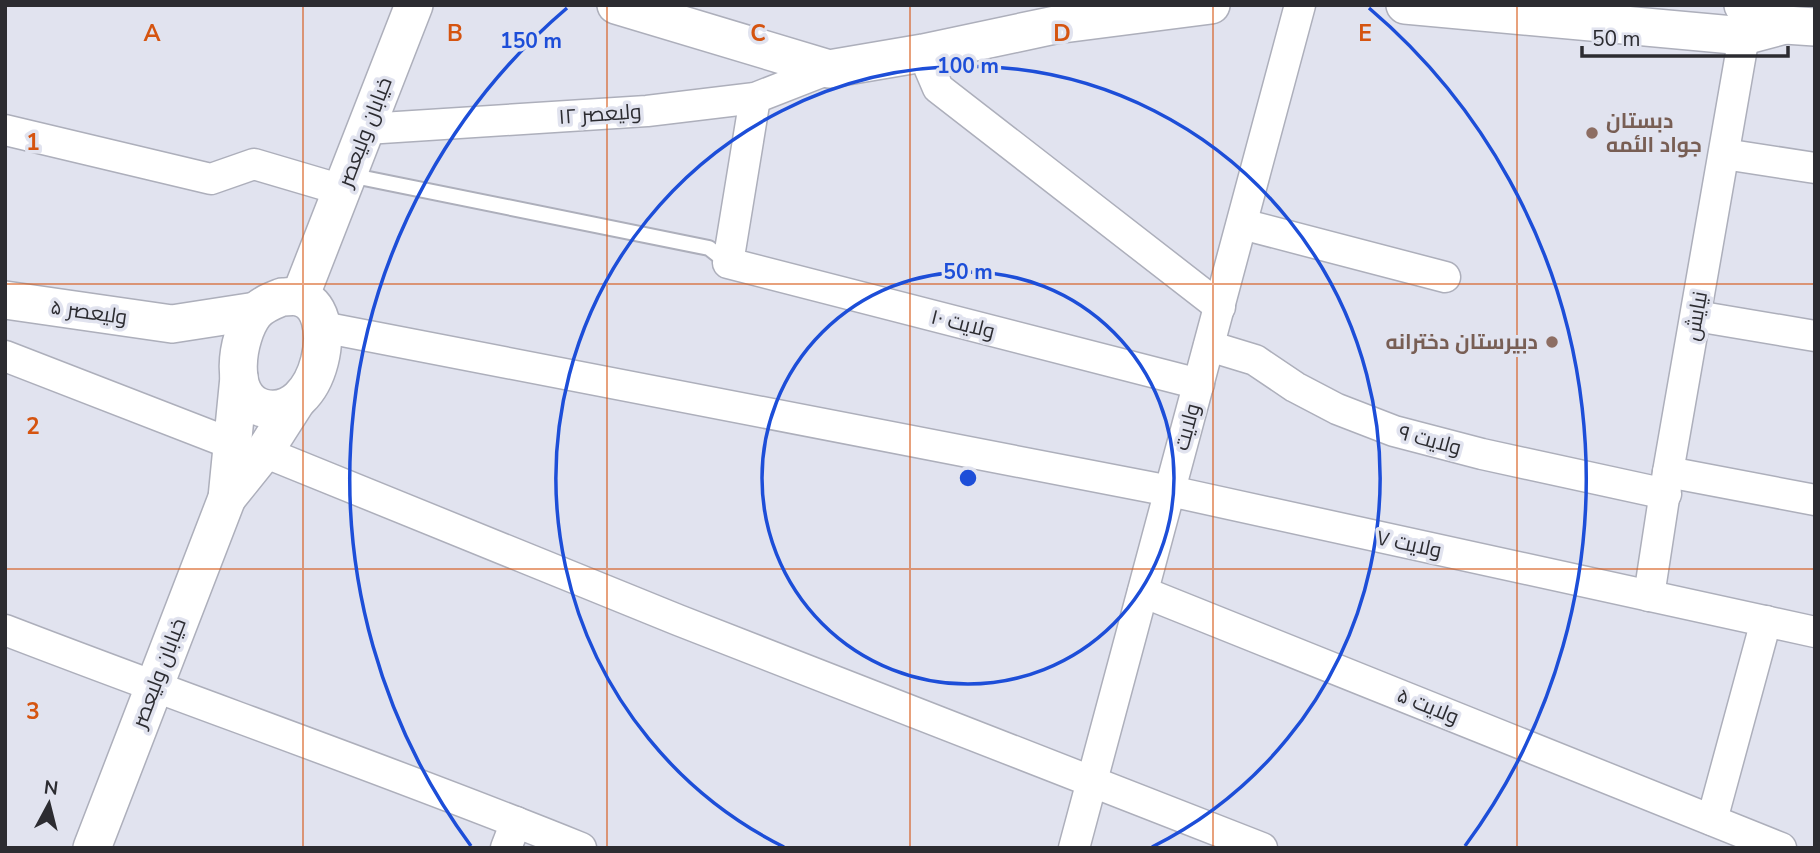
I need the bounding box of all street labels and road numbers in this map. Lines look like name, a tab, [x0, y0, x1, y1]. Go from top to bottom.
street label: خیابان ولیعصر	[331, 73, 399, 192]
street label: ولیعصر ۱۲	[558, 97, 642, 131]
street label: نیایش	[1678, 289, 1714, 343]
street label: ولیعصر ۵	[49, 293, 129, 331]
street label: ولایت ۱۰	[928, 303, 998, 345]
street label: ولایت	[1167, 400, 1207, 454]
street label: ولایت ۹	[1395, 418, 1465, 462]
street label: ولایت ۷	[1374, 523, 1444, 565]
street label: خیابان ولیعصر	[125, 614, 193, 733]
street label: ولایت ۵	[1393, 681, 1463, 731]

